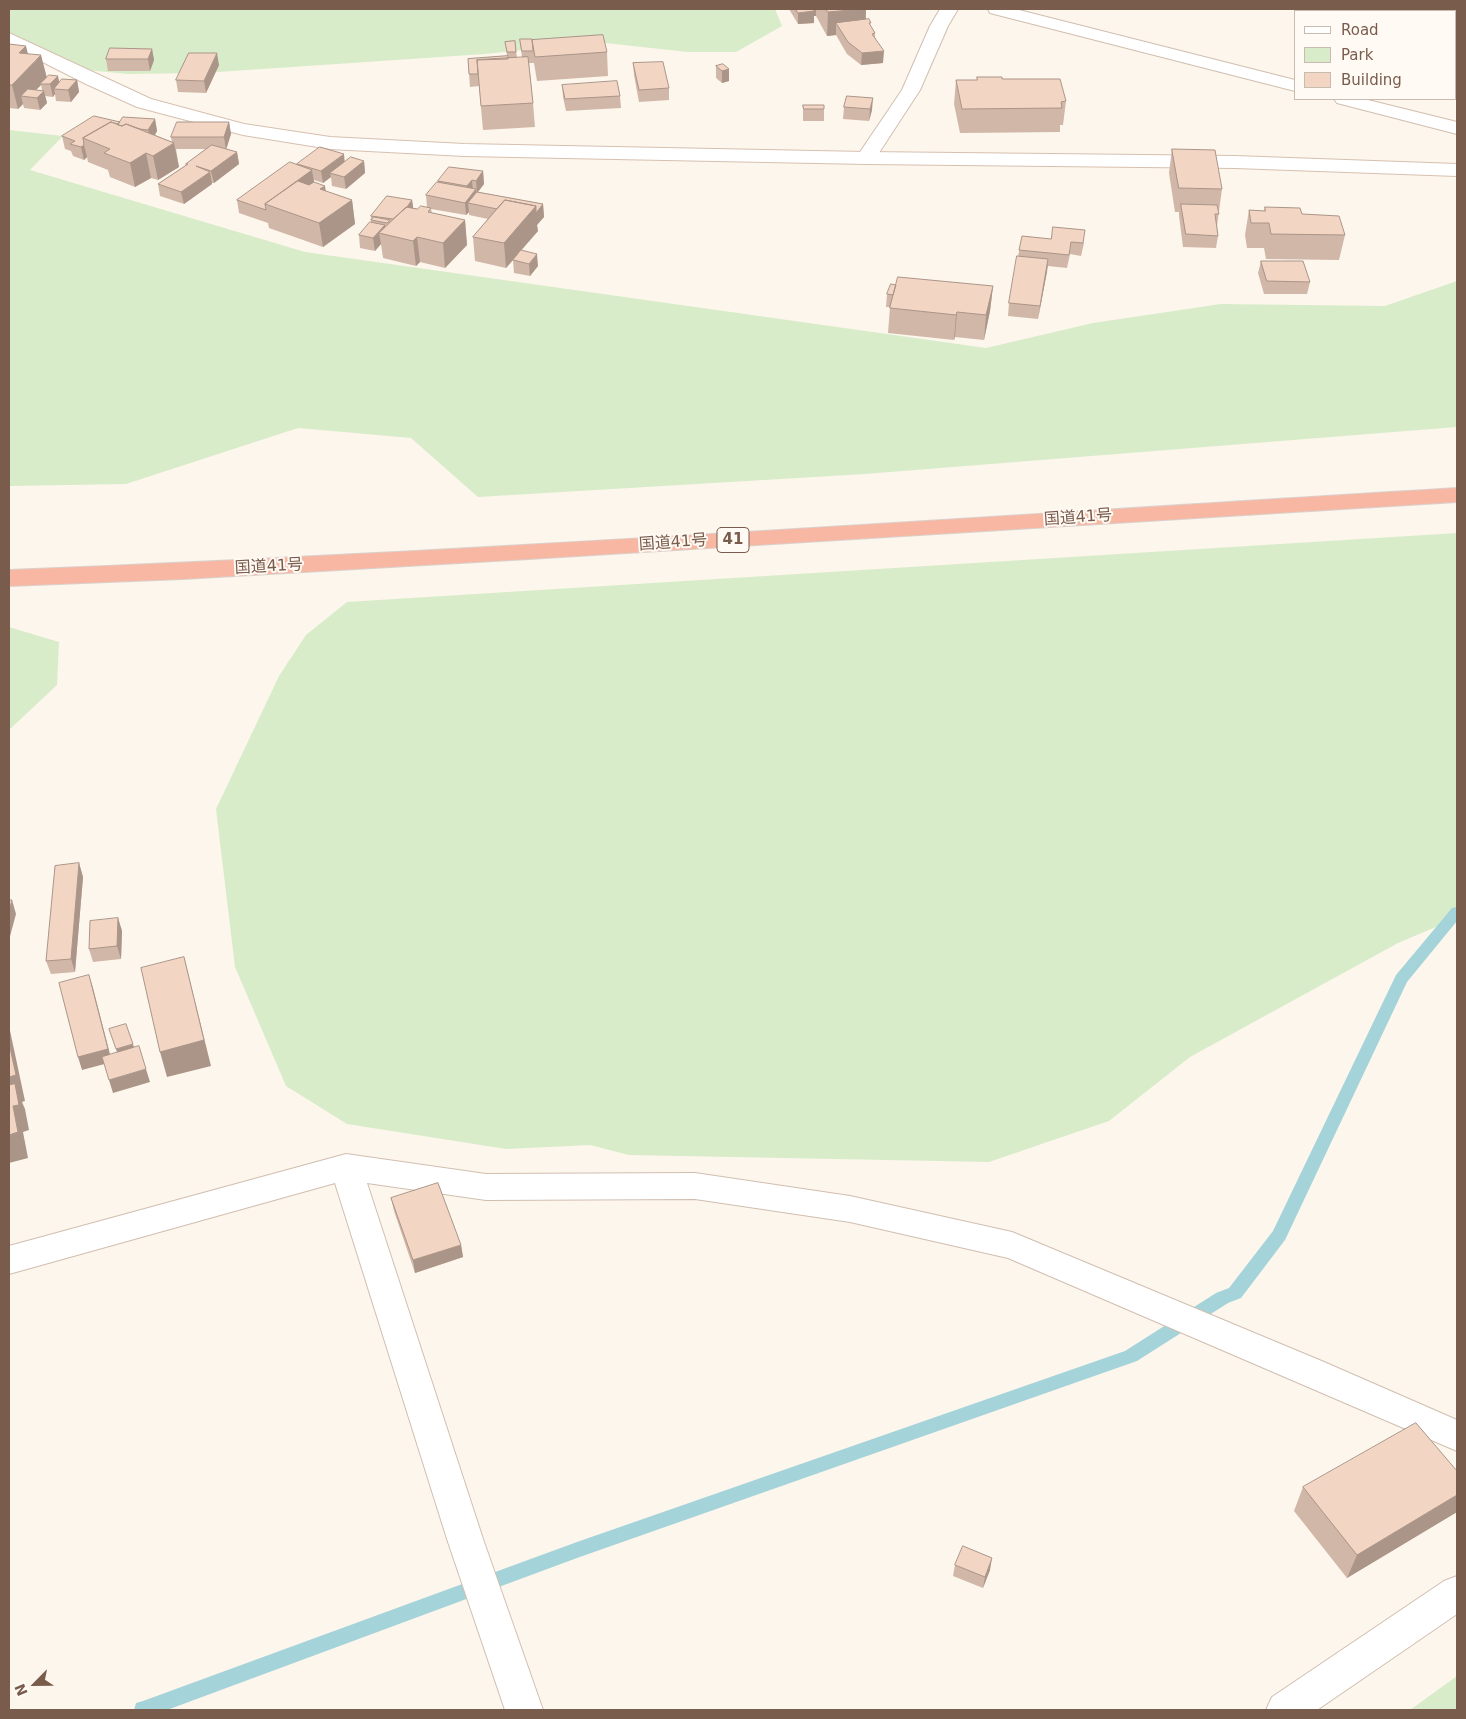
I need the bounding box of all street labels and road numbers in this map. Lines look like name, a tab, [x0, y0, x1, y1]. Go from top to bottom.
street label: 国道41号	[1043, 506, 1113, 530]
road number: 41	[717, 528, 749, 552]
street label: 国道41号	[638, 531, 708, 555]
street label: 国道41号	[234, 556, 304, 578]

